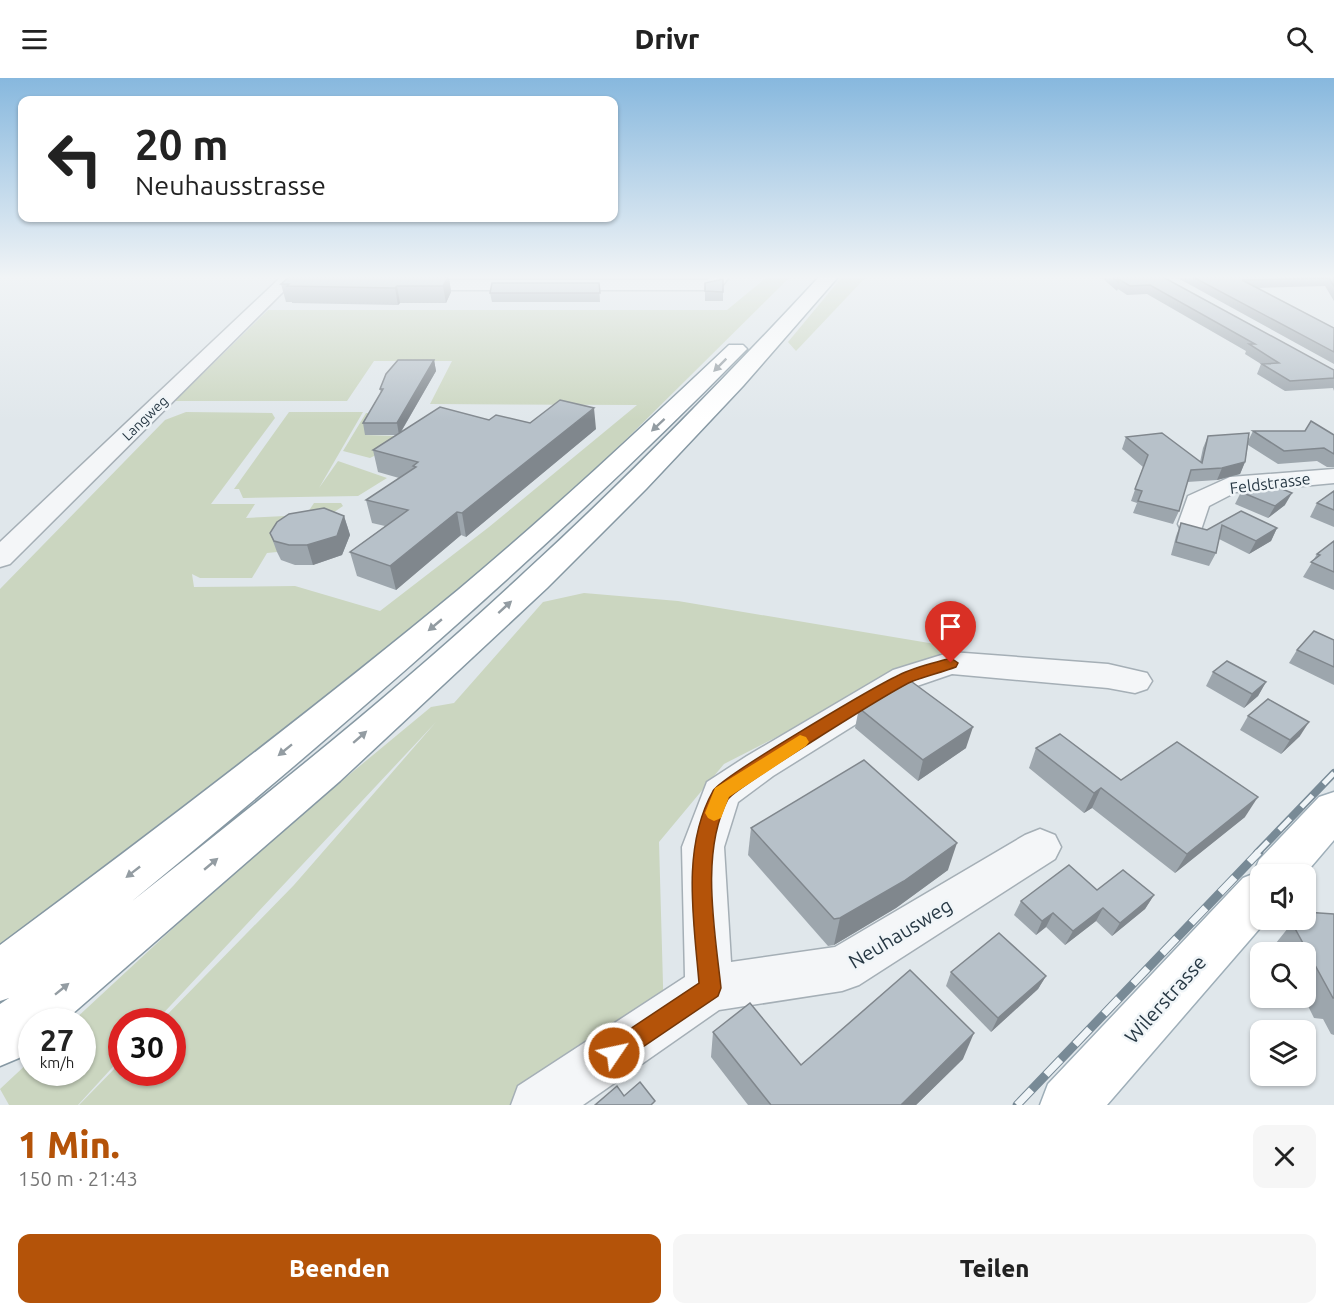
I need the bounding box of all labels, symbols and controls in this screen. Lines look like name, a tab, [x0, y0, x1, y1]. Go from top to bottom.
icon: menu	[18, 23, 51, 56]
icon: search	[1283, 23, 1316, 56]
text: Drivr	[635, 24, 699, 54]
icon: left	[36, 120, 114, 198]
text: 20 m	[135, 121, 229, 168]
text: Neuhausstrasse	[135, 170, 326, 200]
one-way arrow	[714, 357, 728, 371]
street label: Langweg	[119, 392, 171, 444]
one-way arrow	[651, 418, 665, 432]
street label: Feldstrasse	[1229, 469, 1311, 497]
one-way arrow	[497, 601, 512, 614]
pin	[925, 601, 976, 663]
icon: arrive	[934, 610, 967, 643]
one-way arrow	[427, 619, 443, 632]
one-way arrow	[352, 730, 367, 744]
one-way arrow	[277, 744, 293, 757]
one-way arrow	[203, 858, 218, 871]
map controls	[1250, 864, 1316, 1086]
button: sound	[1250, 864, 1316, 930]
one-way arrow	[125, 866, 141, 879]
street label: Neuhausweg	[844, 893, 956, 973]
button: search	[1250, 942, 1316, 1008]
street label: Wilerstrasse	[1120, 950, 1210, 1048]
one-way arrow	[54, 983, 69, 996]
speed limit sign: 30	[108, 1008, 186, 1086]
button: layers	[1250, 1020, 1316, 1086]
position arrow	[582, 1021, 646, 1085]
text: 27	[40, 1023, 74, 1057]
text: km/h	[40, 1054, 74, 1071]
text: 1 Min.	[18, 1124, 120, 1165]
button: close	[1253, 1125, 1316, 1188]
text: 150 m · 21:43	[18, 1167, 138, 1190]
button: Beenden	[18, 1234, 661, 1303]
button: Teilen	[673, 1234, 1316, 1303]

